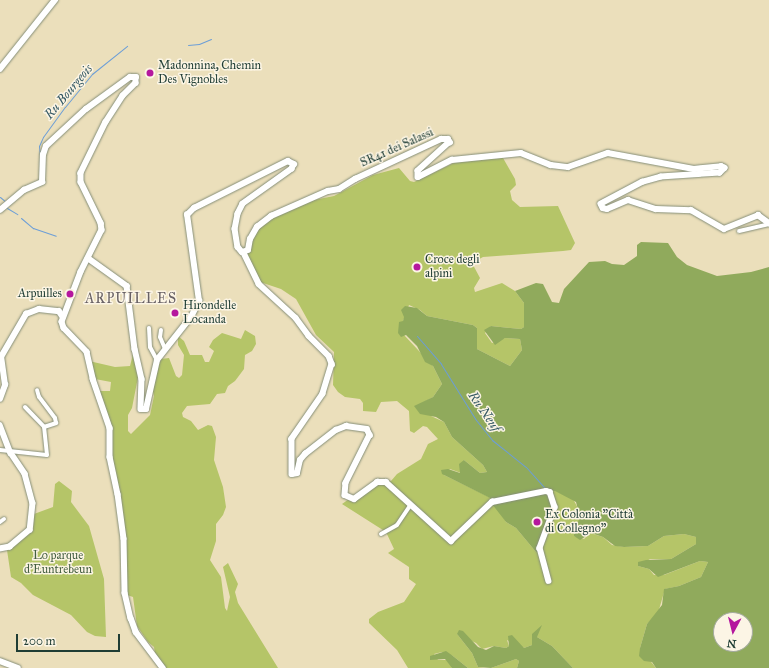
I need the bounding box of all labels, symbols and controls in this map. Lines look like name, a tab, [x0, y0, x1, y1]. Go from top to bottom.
place label: Madonnina, Chemin Des Vignobles	[158, 59, 261, 87]
water label: Ru Bourgeois	[42, 61, 96, 123]
marker: Madonnina, Chemin Des Vignobles	[145, 68, 155, 78]
street label: SR41 dei Salassi	[358, 125, 436, 171]
place label: Croce degli alpini	[425, 253, 480, 281]
marker: Croce degli alpini	[412, 262, 422, 272]
place label: Arpuilles	[18, 287, 62, 301]
marker: Arpuilles	[65, 289, 75, 299]
district label: ARPUILLES	[85, 291, 177, 307]
place label: Hirondelle Locanda	[183, 299, 236, 327]
marker: Hirondelle Locanda	[170, 308, 180, 318]
water label: Ru Neuf	[465, 389, 503, 435]
place label: Ex Colonia "Città di Collegno"	[545, 508, 633, 536]
marker: Ex Colonia "Città di Collegno"	[532, 517, 542, 527]
park label: Lo parque d'Euntrebeun	[24, 549, 92, 577]
north arrow	[713, 612, 753, 652]
scale bar	[18, 626, 122, 652]
text: 200 m	[23, 634, 56, 648]
text: N	[726, 636, 737, 650]

